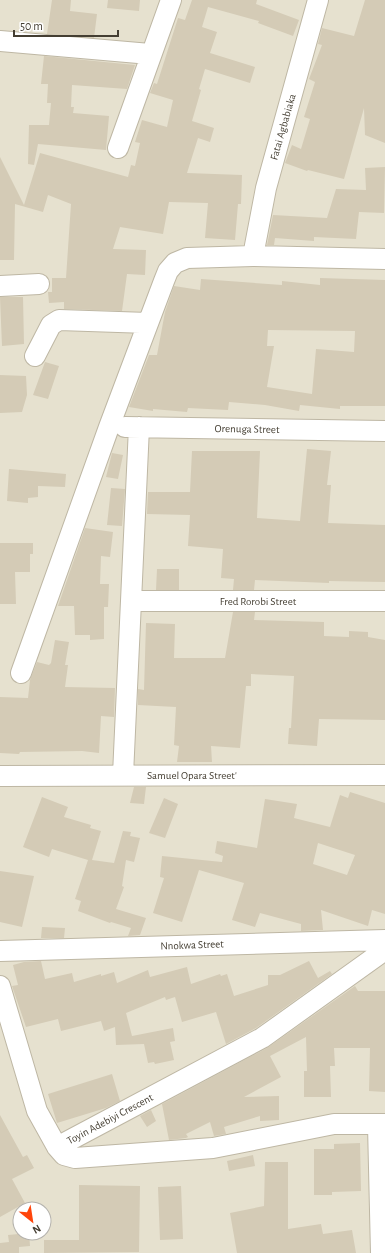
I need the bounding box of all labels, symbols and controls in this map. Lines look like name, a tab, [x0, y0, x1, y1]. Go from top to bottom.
scale bar	[14, 12, 118, 38]
text: 50 m	[20, 20, 43, 32]
street label: Fatai Agbabiaka	[268, 93, 298, 161]
street label: Orenuga Street	[214, 423, 280, 435]
street label: Fred Rorobi Street	[220, 596, 297, 607]
street label: Samuel Opara Street'	[147, 770, 237, 781]
street label: Nnokwa Street	[160, 938, 224, 952]
street label: Toyin Adebiyi Crescent	[65, 1091, 155, 1146]
north arrow	[12, 1201, 52, 1241]
text: N	[31, 1223, 43, 1236]

